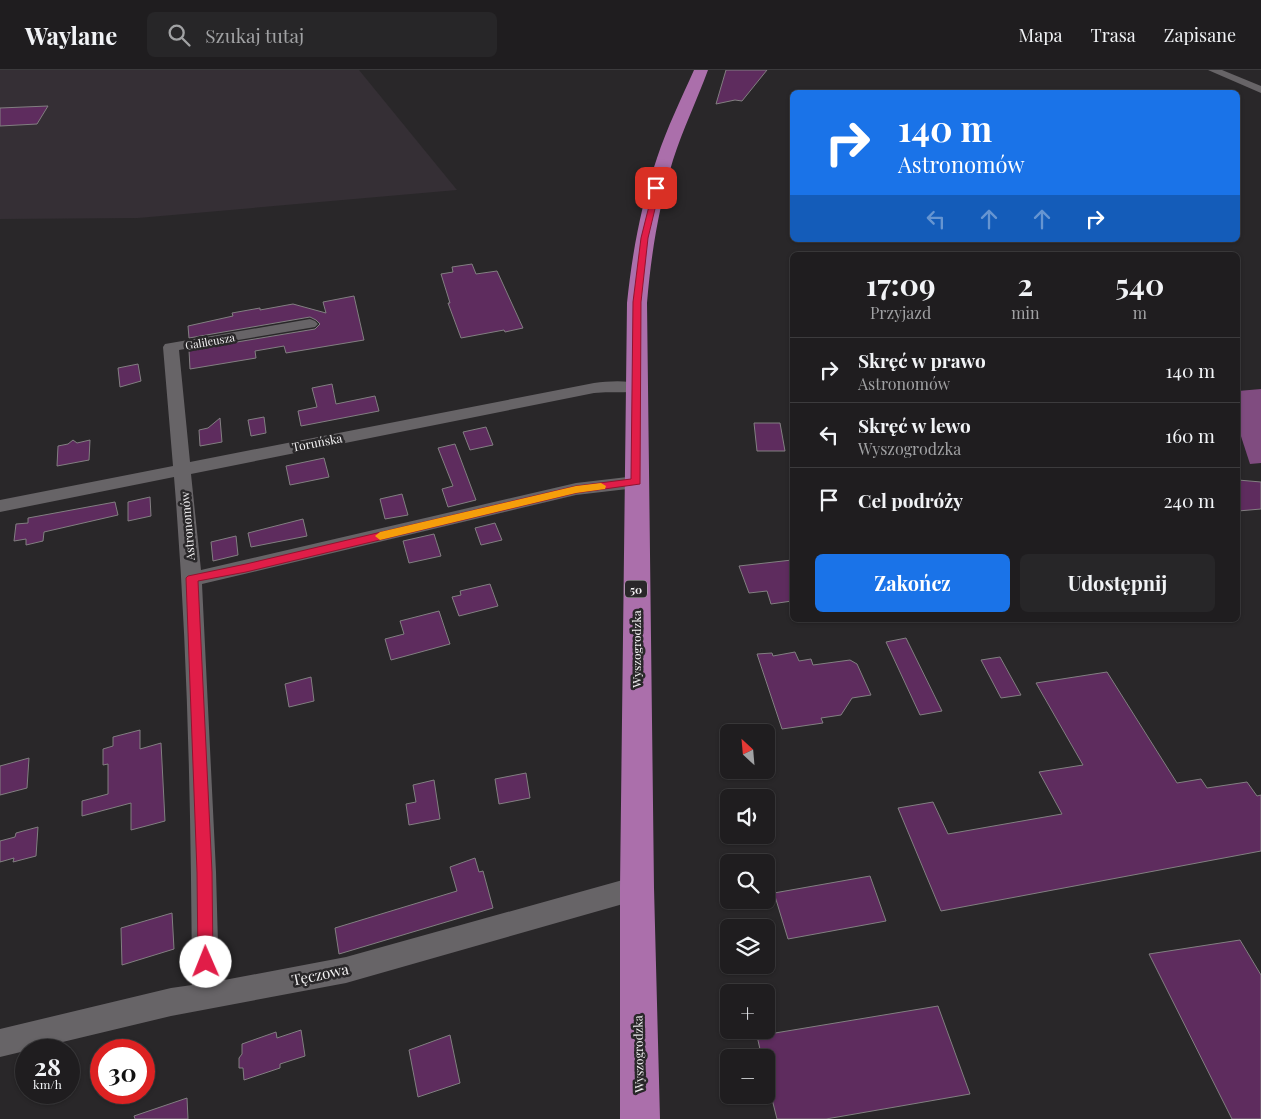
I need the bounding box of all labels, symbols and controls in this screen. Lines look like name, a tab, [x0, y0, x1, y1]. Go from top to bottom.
search box	[147, 12, 497, 57]
text: Waylane	[25, 19, 117, 51]
icon: search	[165, 21, 193, 49]
text: Szukaj tutaj	[205, 22, 304, 48]
text: Mapa	[1019, 23, 1063, 47]
text: Trasa	[1091, 23, 1136, 47]
text: Zapisane	[1164, 23, 1236, 47]
text: 140 m	[898, 104, 992, 151]
icon: right	[815, 110, 880, 175]
text: Astronomów	[898, 149, 1024, 179]
pin	[635, 167, 677, 209]
icon: arrive	[642, 174, 670, 202]
icon: left	[922, 205, 950, 233]
icon: ahead	[975, 205, 1003, 233]
icon: ahead	[1028, 205, 1056, 233]
icon: right	[1081, 205, 1109, 233]
text: 17:09	[866, 264, 935, 304]
text: 2	[1018, 264, 1033, 304]
text: 540	[1115, 264, 1164, 304]
text: Przyjazd	[870, 302, 931, 323]
text: min	[1011, 302, 1040, 323]
text: m	[1133, 302, 1147, 323]
street label: Galileusza	[184, 329, 237, 353]
text: Skręć w prawo	[858, 347, 986, 373]
icon: right	[815, 356, 843, 384]
text: 140 m	[1166, 357, 1215, 383]
text: Astronomów	[858, 373, 950, 394]
text: Skręć w lewo	[858, 412, 971, 438]
icon: left	[815, 421, 843, 449]
text: 160 m	[1165, 422, 1215, 448]
street label: Toruńska	[291, 429, 343, 455]
text: Wyszogrodzka	[858, 438, 961, 459]
icon: arrive	[815, 486, 843, 514]
text: Cel podróży	[858, 487, 963, 513]
text: 240 m	[1164, 487, 1215, 513]
street label: Astronomów	[176, 490, 198, 562]
button: Zakończ	[815, 554, 1010, 612]
button: Udostępnij	[1020, 554, 1215, 612]
road number: 50	[625, 580, 647, 598]
street label: Wyszogrodzka	[628, 610, 644, 689]
north arrow	[720, 724, 775, 779]
map controls	[720, 724, 775, 1104]
button: sound	[720, 789, 775, 844]
button: search	[720, 854, 775, 909]
button: layers	[720, 919, 775, 974]
position arrow	[179, 935, 231, 987]
street label: Tęczowa	[290, 958, 351, 990]
button: +	[720, 984, 775, 1039]
street label: Wyszogrodzka	[629, 1015, 647, 1094]
speed limit sign: 30	[90, 1039, 155, 1104]
text: 28	[34, 1049, 61, 1082]
button: −	[720, 1049, 775, 1104]
text: km/h	[33, 1076, 62, 1092]

